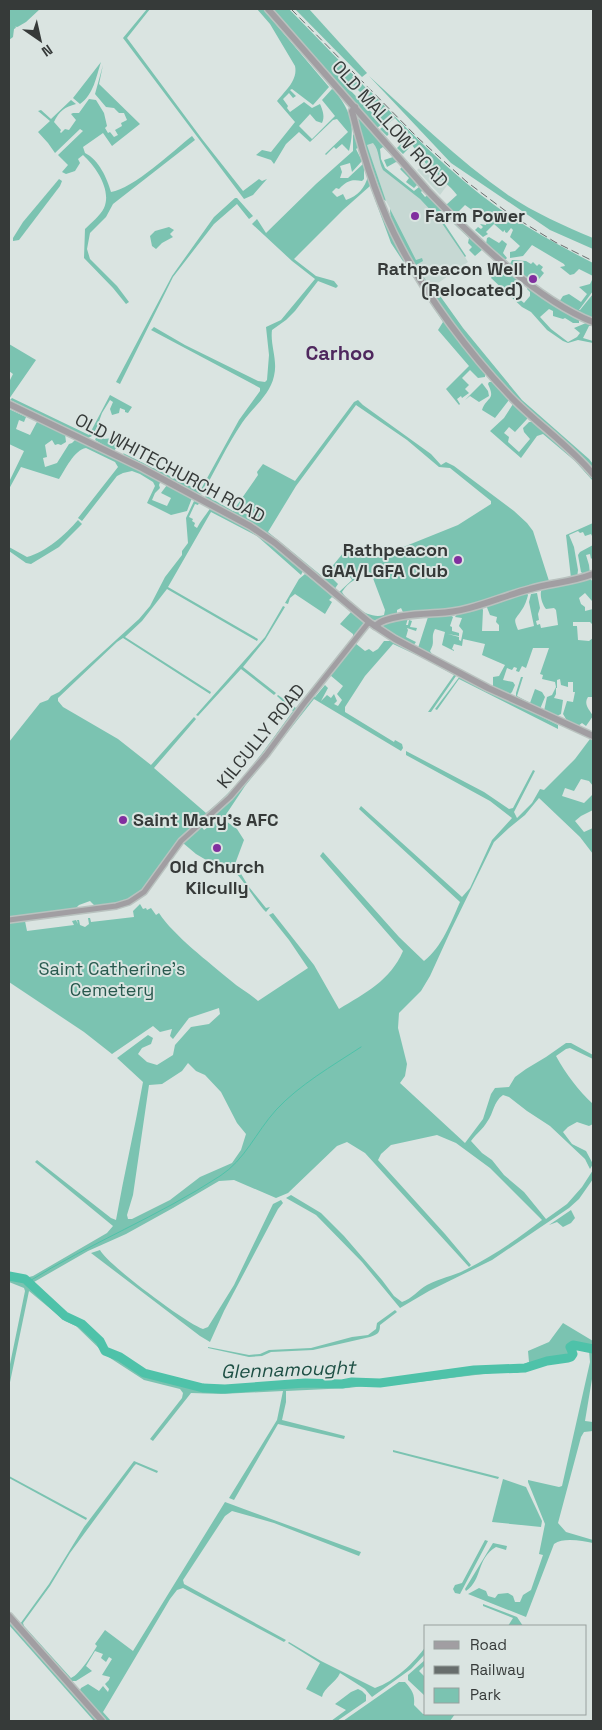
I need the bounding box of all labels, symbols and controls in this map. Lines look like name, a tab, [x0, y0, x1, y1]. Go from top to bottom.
north arrow	[15, 15, 65, 65]
text: N	[38, 41, 56, 61]
street label: OLD MALLOW ROAD	[327, 55, 454, 192]
place label: Farm Power	[425, 204, 525, 227]
marker: Farm Power	[409, 210, 421, 222]
place label: Rathpeacon Well (Relocated)	[377, 257, 523, 301]
marker: Rathpeacon Well (Relocated)	[527, 273, 539, 285]
district label: Carhoo	[305, 340, 375, 366]
street label: OLD WHITECHURCH ROAD	[71, 408, 269, 528]
place label: Rathpeacon GAA/LGFA Club	[321, 538, 448, 582]
marker: Rathpeacon GAA/LGFA Club	[452, 554, 464, 566]
street label: KILCULLY ROAD	[211, 679, 310, 793]
place label: Saint Mary's AFC	[133, 808, 279, 831]
marker: Saint Mary's AFC	[117, 814, 129, 826]
marker: Old Church Kilcully	[211, 842, 223, 854]
place label: Old Church Kilcully	[169, 855, 265, 899]
park label: Saint Catherine's Cemetery	[38, 957, 186, 1001]
water label: Glennamought	[220, 1355, 358, 1384]
legend	[424, 1625, 587, 1715]
text: Road	[470, 1635, 507, 1654]
text: Railway	[470, 1660, 525, 1679]
text: Park	[470, 1685, 501, 1704]

